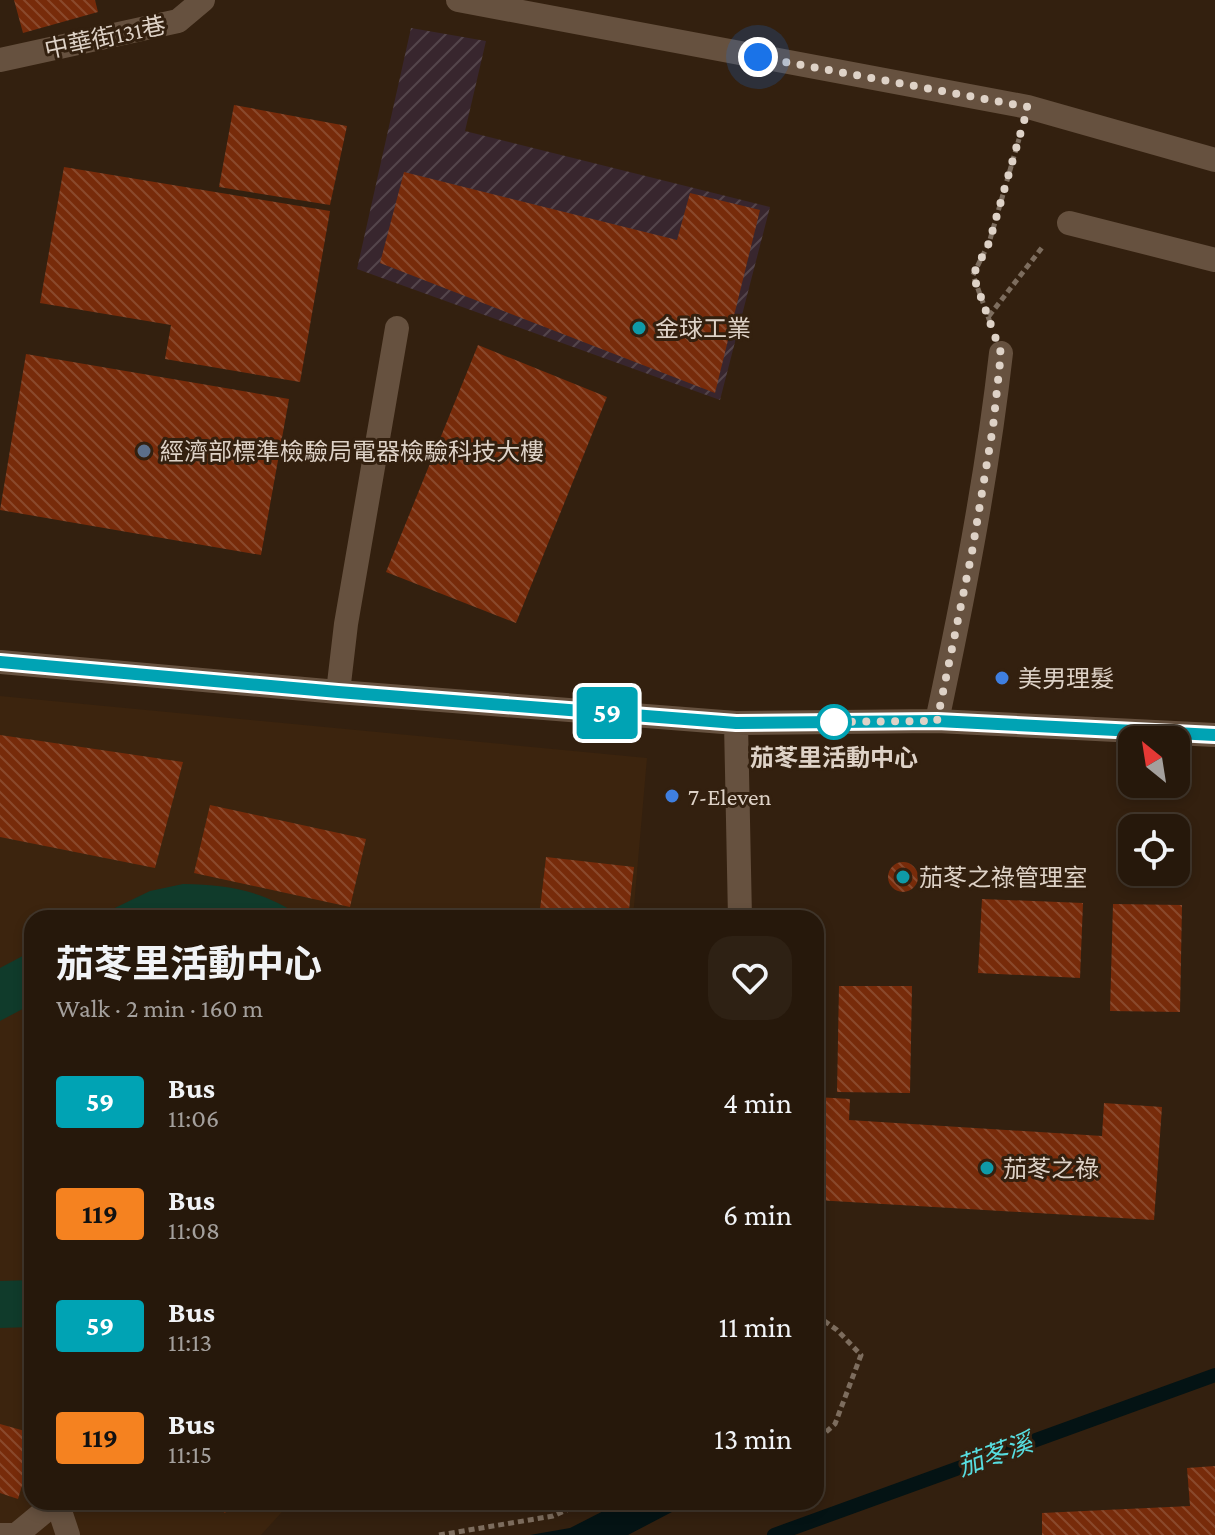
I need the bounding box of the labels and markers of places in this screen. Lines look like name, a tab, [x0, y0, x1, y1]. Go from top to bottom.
place label: 金球工業	[655, 315, 751, 342]
marker: 金球工業	[630, 319, 648, 337]
place label: 經濟部標準檢驗局電器檢驗科技大樓	[160, 438, 544, 465]
marker: 經濟部標準檢驗局電器檢驗科技大樓	[135, 442, 153, 460]
place label: 美男理髮	[1018, 665, 1114, 692]
marker: 美男理髮	[993, 669, 1011, 687]
marker: 茄苳里活動中心	[817, 705, 851, 739]
place label: 茄苳里活動中心	[750, 744, 918, 771]
place label: 7-Eleven	[688, 783, 772, 810]
marker: 7-Eleven	[663, 787, 681, 805]
place label: 茄苳之祿管理室	[919, 864, 1087, 891]
marker: 茄苳之祿管理室	[894, 868, 912, 886]
place label: 茄苳之祿	[1003, 1155, 1099, 1182]
marker: 茄苳之祿	[978, 1159, 996, 1177]

